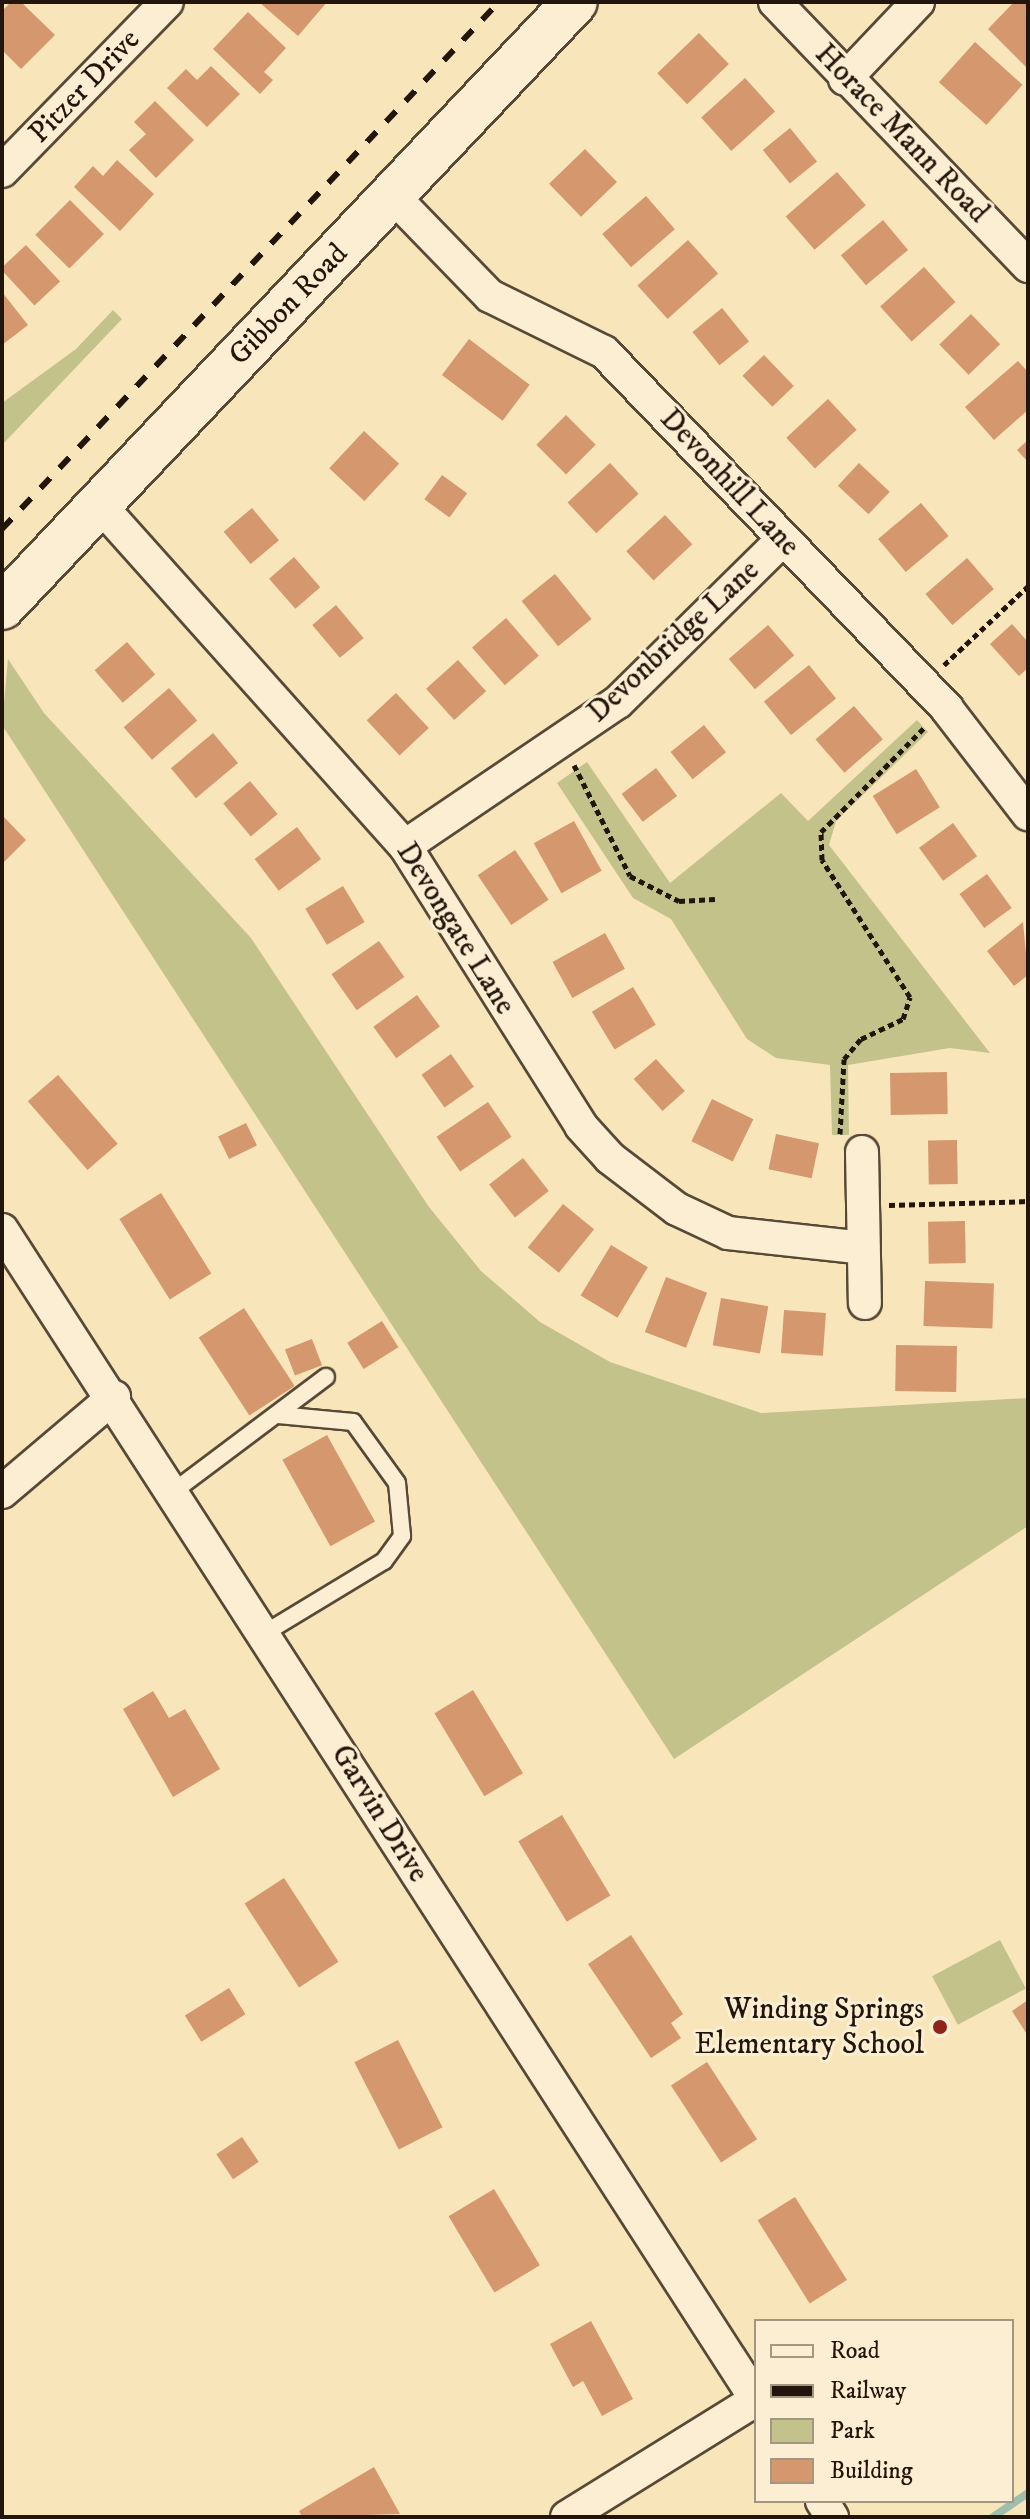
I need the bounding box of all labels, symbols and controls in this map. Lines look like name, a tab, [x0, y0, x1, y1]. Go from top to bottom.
street label: Pitzer Drive	[22, 23, 148, 151]
street label: Horace Mann Road	[806, 37, 996, 231]
street label: Gibbon Road	[222, 237, 356, 373]
street label: Devonhill Lane	[652, 402, 806, 564]
street label: Devonbridge Lane	[581, 553, 767, 731]
street label: Devongate Lane	[388, 836, 522, 1022]
street label: Garvin Drive	[323, 1739, 435, 1889]
place label: Winding Springs Elementary School	[695, 1992, 924, 2062]
marker: Winding Springs Elementary School	[931, 2018, 949, 2036]
legend	[754, 2319, 1014, 2503]
text: Road	[830, 2336, 880, 2366]
text: Railway	[830, 2376, 906, 2406]
text: Park	[830, 2416, 875, 2446]
text: Building	[830, 2456, 913, 2486]

